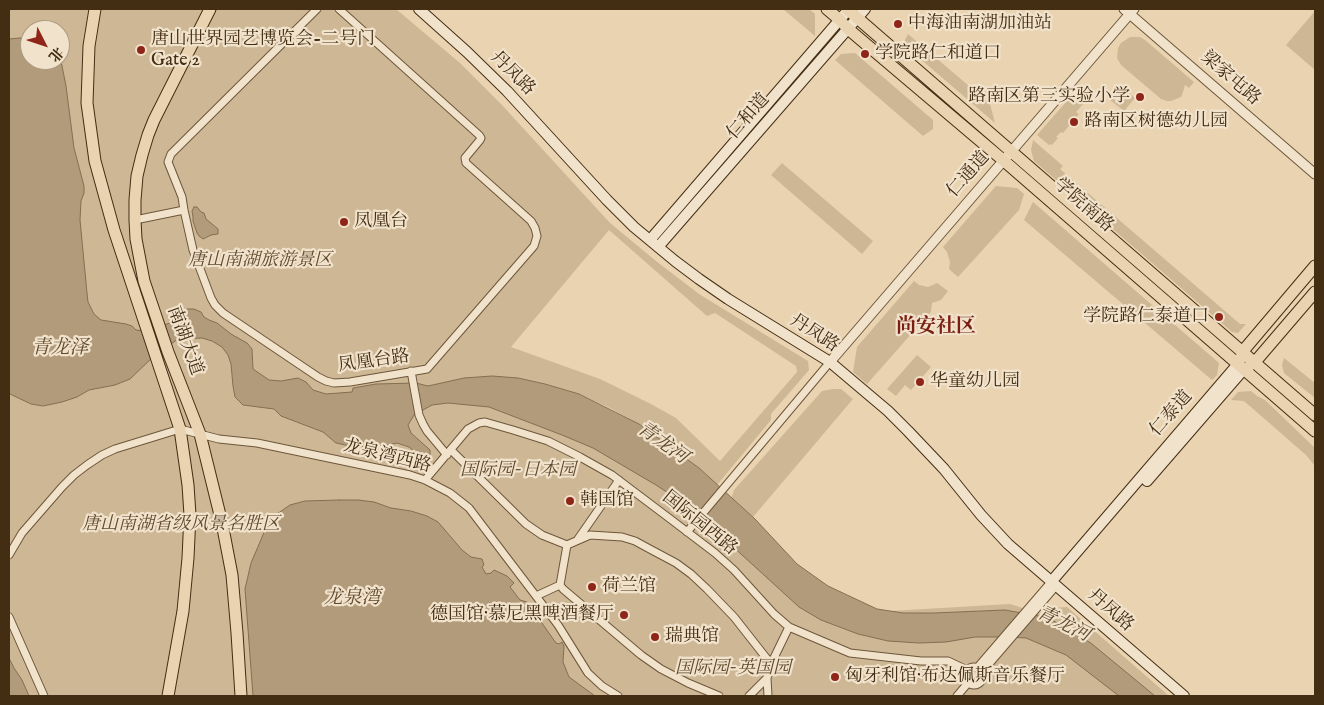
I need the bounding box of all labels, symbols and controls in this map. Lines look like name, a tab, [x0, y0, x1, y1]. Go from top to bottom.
place label: 中海油南湖加油站	[908, 13, 1052, 35]
marker: 中海油南湖加油站	[892, 18, 904, 30]
north arrow	[20, 20, 70, 70]
place label: 唐山世界园艺博览会-二号门 Gate 2	[151, 29, 375, 72]
text: 北	[44, 43, 67, 65]
place label: 学院路仁和道口	[875, 43, 1001, 65]
marker: 唐山世界园艺博览会-二号门 Gate 2	[135, 44, 147, 56]
street label: 丹凤路	[485, 47, 539, 101]
street label: 梁家屯路	[1196, 47, 1264, 111]
marker: 学院路仁和道口	[859, 48, 871, 60]
place label: 路南区第三实验小学	[968, 86, 1130, 108]
street label: 仁和道	[723, 90, 775, 144]
marker: 路南区第三实验小学	[1134, 91, 1146, 103]
place label: 路南区树德幼儿园	[1084, 111, 1228, 133]
marker: 路南区树德幼儿园	[1068, 116, 1080, 128]
street label: 仁通道	[943, 148, 995, 202]
street label: 学院南路	[1049, 174, 1117, 238]
place label: 凤凰台	[354, 211, 408, 233]
marker: 凤凰台	[338, 216, 350, 228]
park label: 唐山南湖旅游景区	[188, 250, 332, 272]
street label: 南湖大道	[162, 303, 206, 379]
place label: 学院路仁泰道口	[1083, 306, 1209, 328]
street label: 丹凤路	[785, 310, 843, 358]
marker: 学院路仁泰道口	[1213, 311, 1225, 323]
district label: 尚安社区	[896, 316, 976, 340]
water label: 青龙泽	[32, 338, 88, 360]
street label: 凤凰台路	[337, 346, 411, 378]
place label: 华童幼儿园	[930, 371, 1020, 393]
marker: 华童幼儿园	[914, 376, 926, 388]
street label: 仁泰道	[1146, 387, 1198, 441]
water label: 青龙河	[632, 418, 692, 470]
street label: 龙泉湾西路	[341, 436, 433, 478]
park label: 国际园-日本园	[460, 460, 576, 482]
street label: 国际园西路	[657, 487, 741, 561]
place label: 韩国馆	[580, 490, 634, 512]
marker: 韩国馆	[564, 495, 576, 507]
park label: 唐山南湖省级风景名胜区	[82, 514, 280, 536]
place label: 荷兰馆	[602, 576, 656, 598]
marker: 荷兰馆	[586, 581, 598, 593]
street label: 丹凤路	[1083, 585, 1137, 637]
water label: 龙泉湾	[324, 588, 380, 610]
water label: 青龙河	[1032, 602, 1094, 648]
place label: 德国馆·慕尼黑啤酒餐厅	[430, 604, 614, 626]
marker: 德国馆·慕尼黑啤酒餐厅	[618, 609, 630, 621]
place label: 瑞典馆	[665, 626, 719, 648]
marker: 瑞典馆	[649, 631, 661, 643]
park label: 国际园-英国园	[675, 658, 791, 680]
place label: 匈牙利馆·布达佩斯音乐餐厅	[845, 666, 1065, 688]
marker: 匈牙利馆·布达佩斯音乐餐厅	[829, 671, 841, 683]

